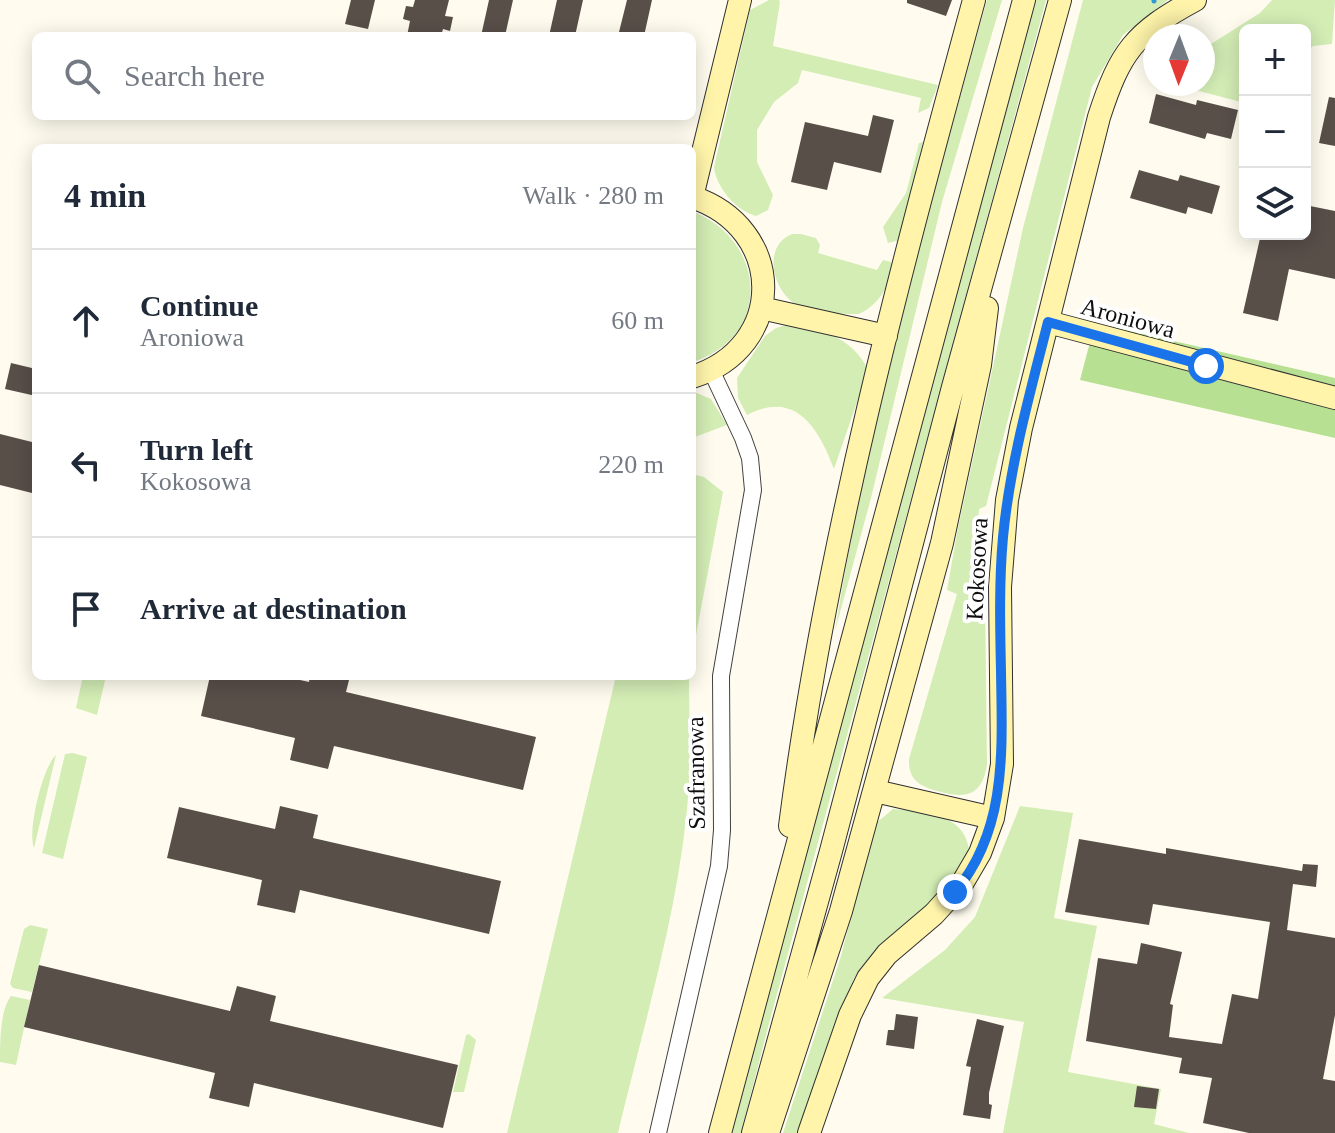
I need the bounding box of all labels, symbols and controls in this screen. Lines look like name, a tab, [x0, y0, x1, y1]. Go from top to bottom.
north arrow	[1143, 24, 1215, 96]
map controls	[1239, 24, 1311, 240]
button: +	[1239, 24, 1311, 96]
search box	[32, 32, 696, 120]
icon: search	[60, 54, 104, 98]
text: Search here	[124, 59, 265, 92]
button: −	[1239, 96, 1311, 168]
button: layers	[1239, 168, 1311, 240]
text: 4 min	[64, 177, 146, 214]
text: Walk · 280 m	[522, 181, 664, 210]
text: Continue	[140, 289, 258, 322]
street label: Aroniowa	[1078, 293, 1178, 343]
icon: ahead	[64, 299, 108, 343]
text: 60 m	[611, 306, 664, 335]
text: Aroniowa	[140, 323, 244, 352]
route start	[1188, 348, 1224, 384]
text: Turn left	[140, 433, 253, 466]
icon: left	[64, 443, 108, 487]
text: 220 m	[598, 450, 664, 479]
text: Kokosowa	[140, 467, 251, 496]
street label: Kokosowa	[961, 517, 993, 621]
icon: arrive	[64, 587, 108, 631]
text: Arrive at destination	[140, 592, 407, 625]
street label: Szafranowa	[682, 716, 710, 830]
route end	[937, 874, 973, 910]

